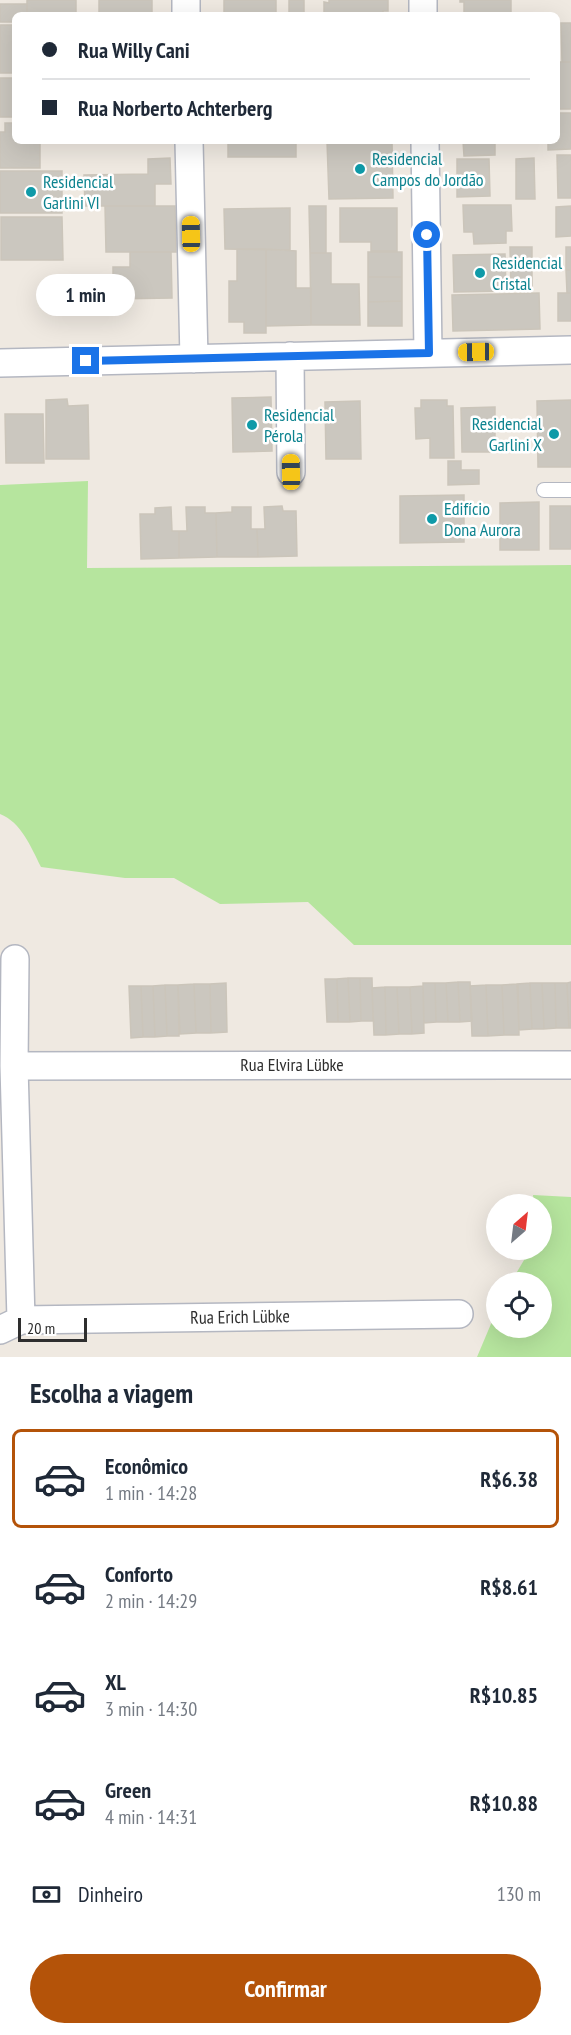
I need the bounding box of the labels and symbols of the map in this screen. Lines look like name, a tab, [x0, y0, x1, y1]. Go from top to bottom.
place label: Residencial Campos do Jordão	[372, 147, 484, 191]
marker: Residencial Campos do Jordão	[353, 162, 367, 176]
place label: Residencial Garlini VI	[43, 170, 114, 214]
marker: Residencial Garlini VI	[24, 185, 38, 199]
car	[182, 216, 200, 252]
route start	[413, 221, 440, 248]
place label: Residencial Cristal	[492, 251, 563, 295]
marker: Residencial Cristal	[473, 266, 487, 280]
callout: 1 min	[36, 274, 136, 316]
car	[458, 343, 494, 361]
route end	[72, 347, 99, 374]
place label: Residencial Pérola	[264, 403, 335, 447]
place label: Residencial Garlini X	[472, 412, 543, 456]
marker: Residencial Pérola	[245, 418, 259, 432]
marker: Residencial Garlini X	[547, 427, 561, 441]
car	[282, 454, 300, 490]
place label: Edifício Dona Aurora	[444, 497, 521, 541]
marker: Edifício Dona Aurora	[425, 512, 439, 526]
street label: Rua Elvira Lübke	[240, 1053, 344, 1076]
north arrow	[486, 1194, 552, 1260]
street label: Rua Erich Lübke	[190, 1304, 290, 1329]
scale bar	[18, 1315, 87, 1342]

